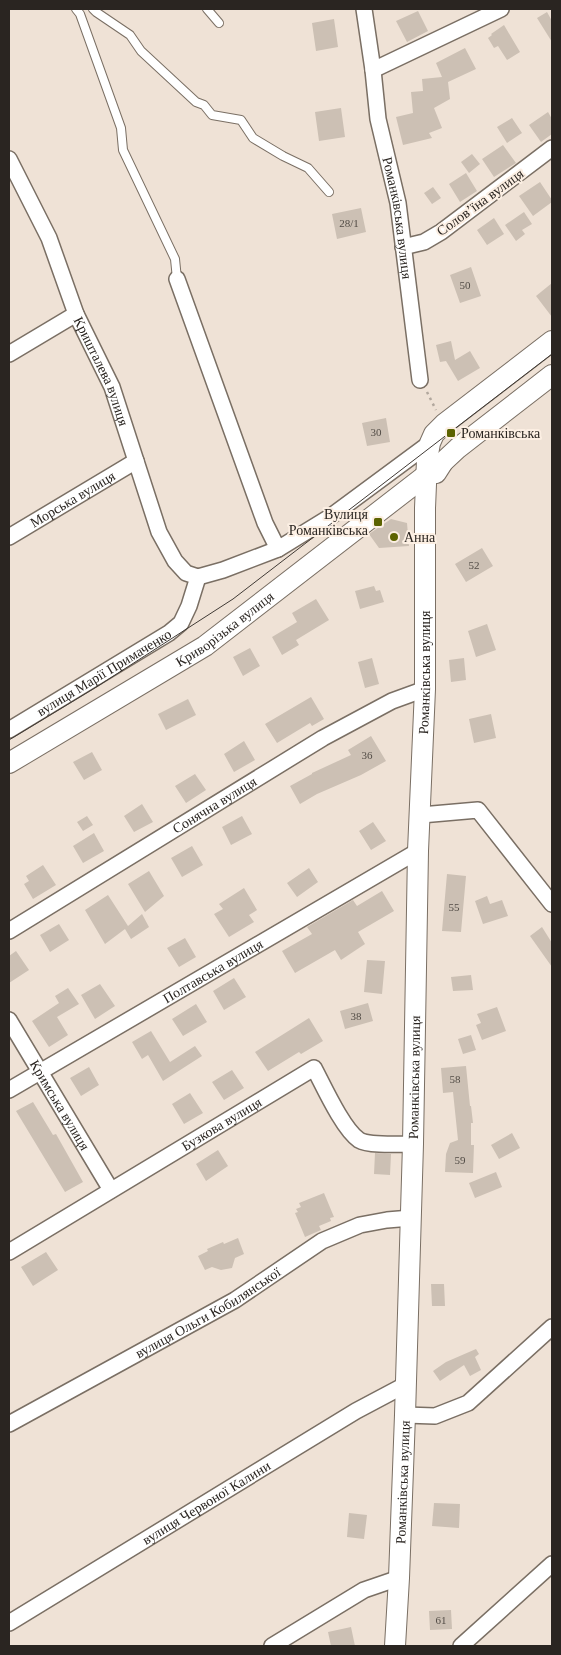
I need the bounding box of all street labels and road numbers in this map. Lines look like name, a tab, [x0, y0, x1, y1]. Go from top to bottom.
street label: Романківська вулиця	[379, 155, 414, 281]
street label: Соловʼїна вулиця	[434, 166, 527, 239]
street label: Кришталева вулиця	[71, 314, 131, 428]
street label: Морська вулиця	[28, 468, 118, 531]
street label: Криворізька вулиця	[173, 588, 277, 670]
street label: Романківська вулиця	[416, 610, 433, 735]
street label: вулиця Марії Примаченко	[34, 626, 174, 719]
street label: Сонячна вулиця	[170, 774, 260, 837]
street label: Полтавська вулиця	[160, 936, 266, 1006]
street label: Романківська вулиця	[406, 1015, 423, 1139]
street label: Кримська вулиця	[27, 1057, 93, 1153]
street label: Бузкова вулиця	[179, 1094, 265, 1154]
street label: вулиця Ольги Кобилянської	[133, 1264, 283, 1361]
street label: Романківська вулиця	[393, 1420, 413, 1544]
street label: вулиця Червоної Калини	[140, 1458, 274, 1548]

